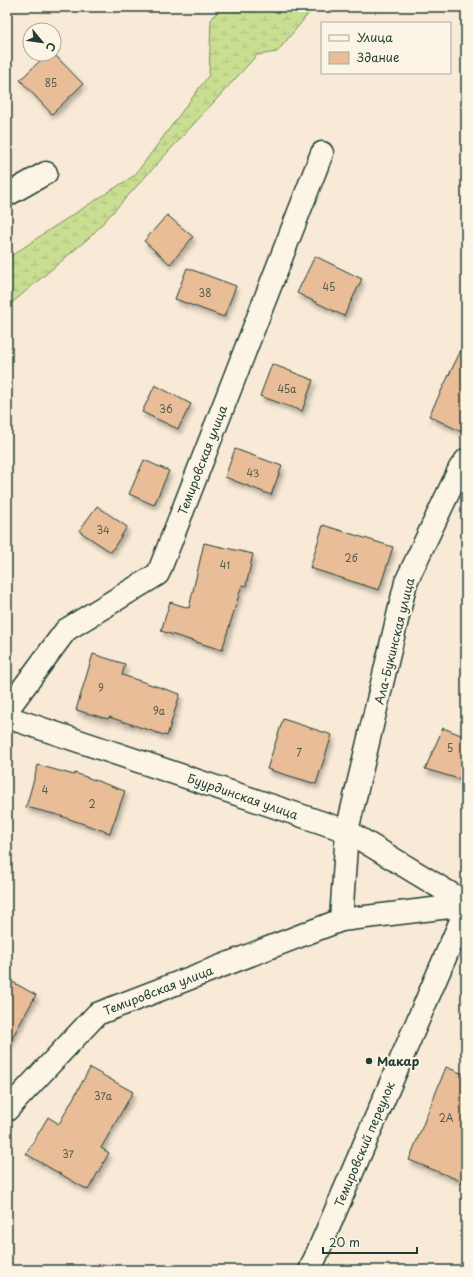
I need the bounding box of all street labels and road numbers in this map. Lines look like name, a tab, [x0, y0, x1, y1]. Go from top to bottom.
street label: Темировская улица	[173, 402, 231, 518]
street label: Ала-Букинская улица	[370, 575, 419, 706]
street label: Буурдинская улица	[185, 769, 301, 824]
street label: Темировская улица	[100, 961, 216, 1019]
street label: Темировский переулок	[329, 1078, 399, 1210]

